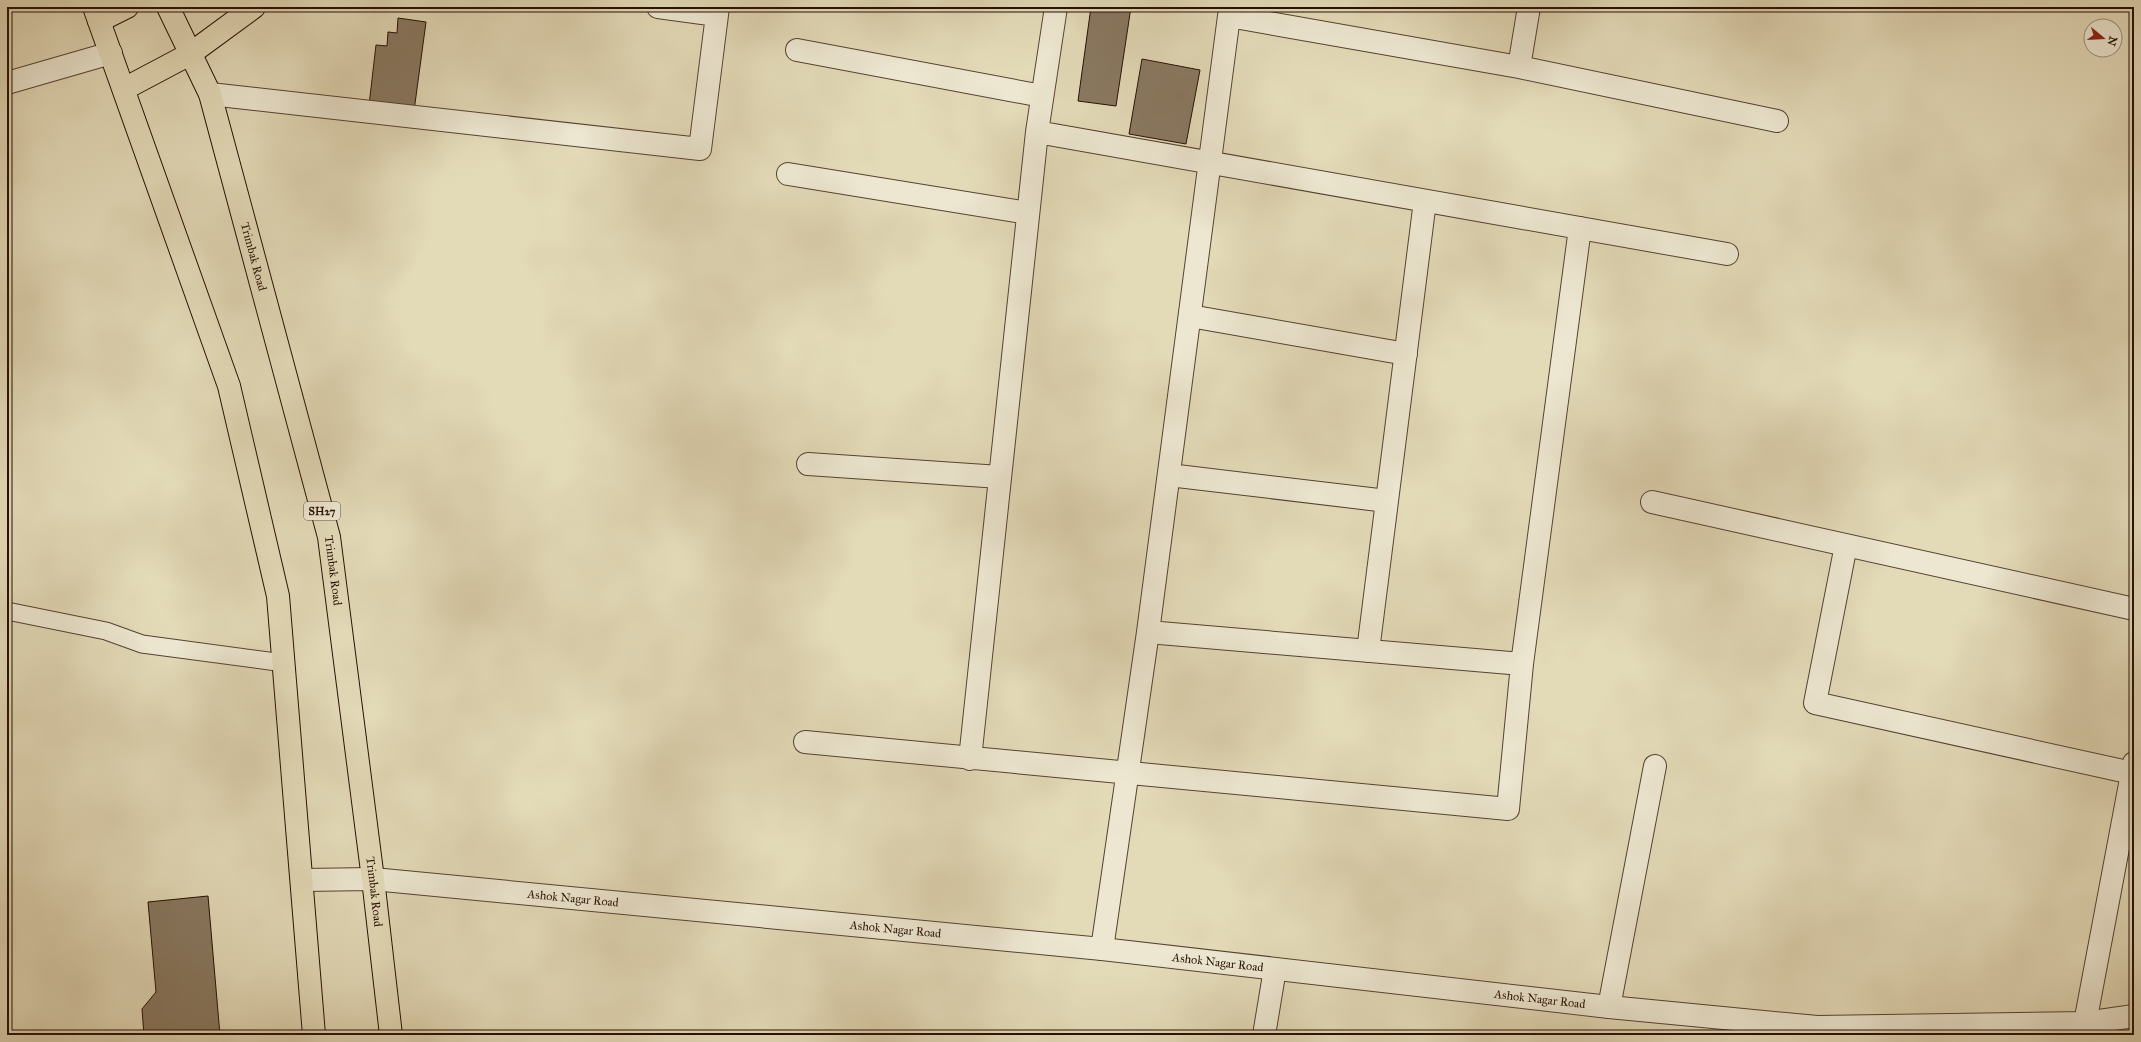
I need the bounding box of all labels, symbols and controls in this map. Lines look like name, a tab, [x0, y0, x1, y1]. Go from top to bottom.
north arrow	[2083, 18, 2123, 58]
text: N	[2104, 34, 2120, 48]
street label: Trimbak Road	[238, 221, 270, 292]
road number: SH27	[304, 502, 340, 520]
street label: Trimbak Road	[322, 535, 345, 606]
street label: Trimbak Road	[363, 856, 385, 928]
street label: Ashok Nagar Road	[526, 887, 619, 910]
street label: Ashok Nagar Road	[848, 918, 942, 941]
street label: Ashok Nagar Road	[1171, 950, 1264, 974]
street label: Ashok Nagar Road	[1492, 987, 1586, 1011]

